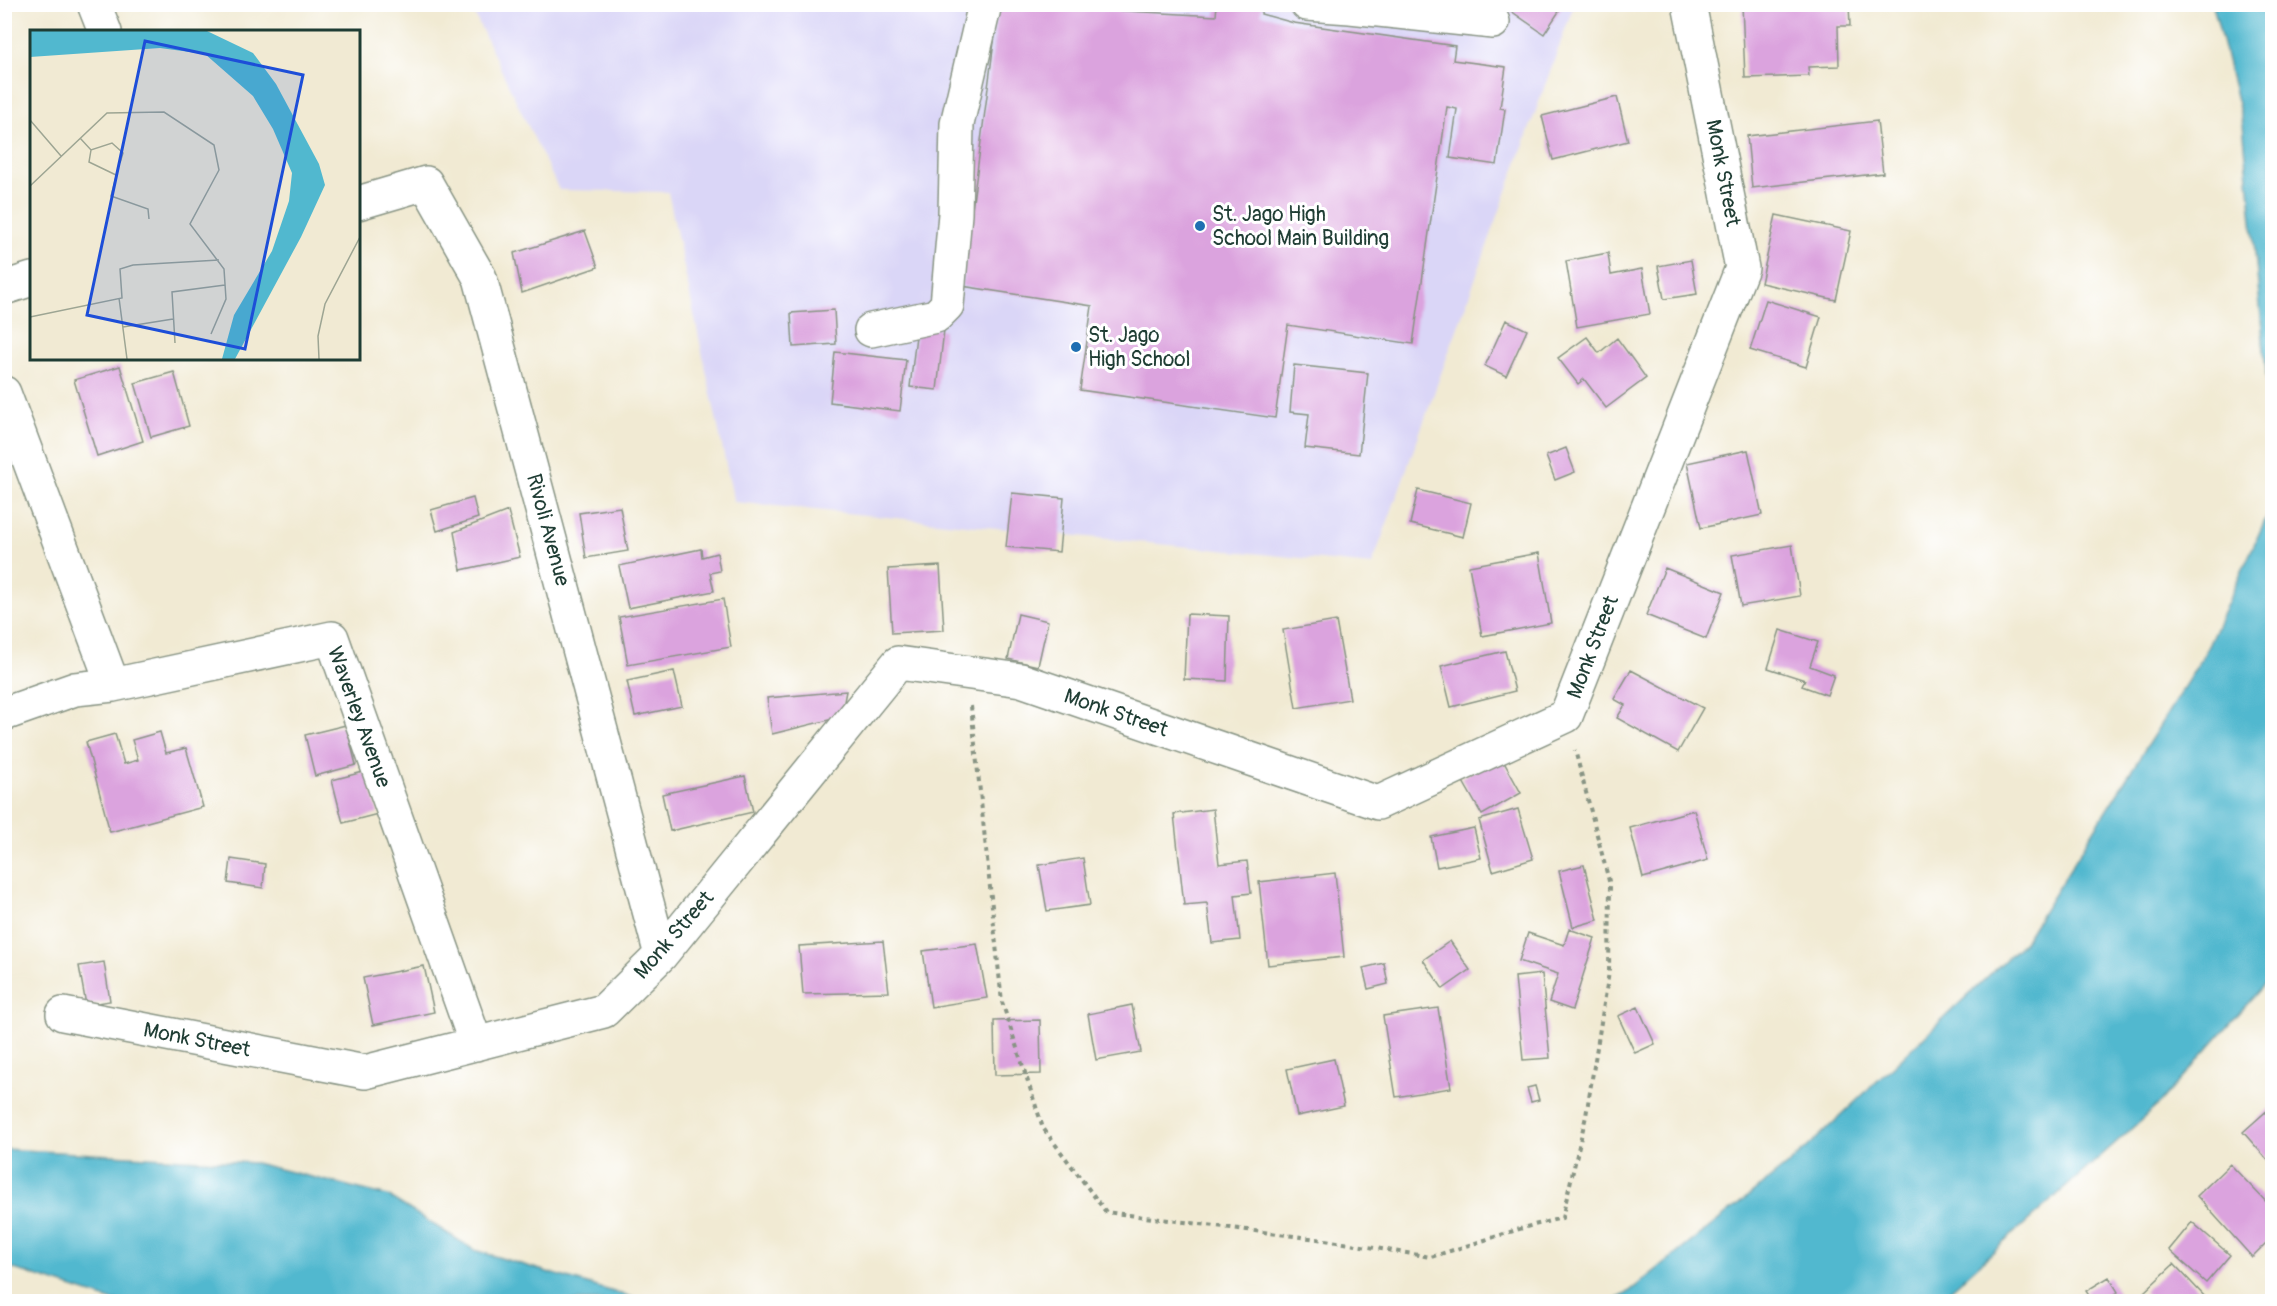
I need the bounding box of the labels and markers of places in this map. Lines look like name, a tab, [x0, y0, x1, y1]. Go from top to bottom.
place label: St. Jago High School Main Building	[1212, 201, 1389, 252]
marker: St. Jago High School Main Building	[1193, 219, 1207, 233]
place label: St. Jago High School	[1088, 322, 1191, 373]
marker: St. Jago High School	[1069, 340, 1083, 354]

